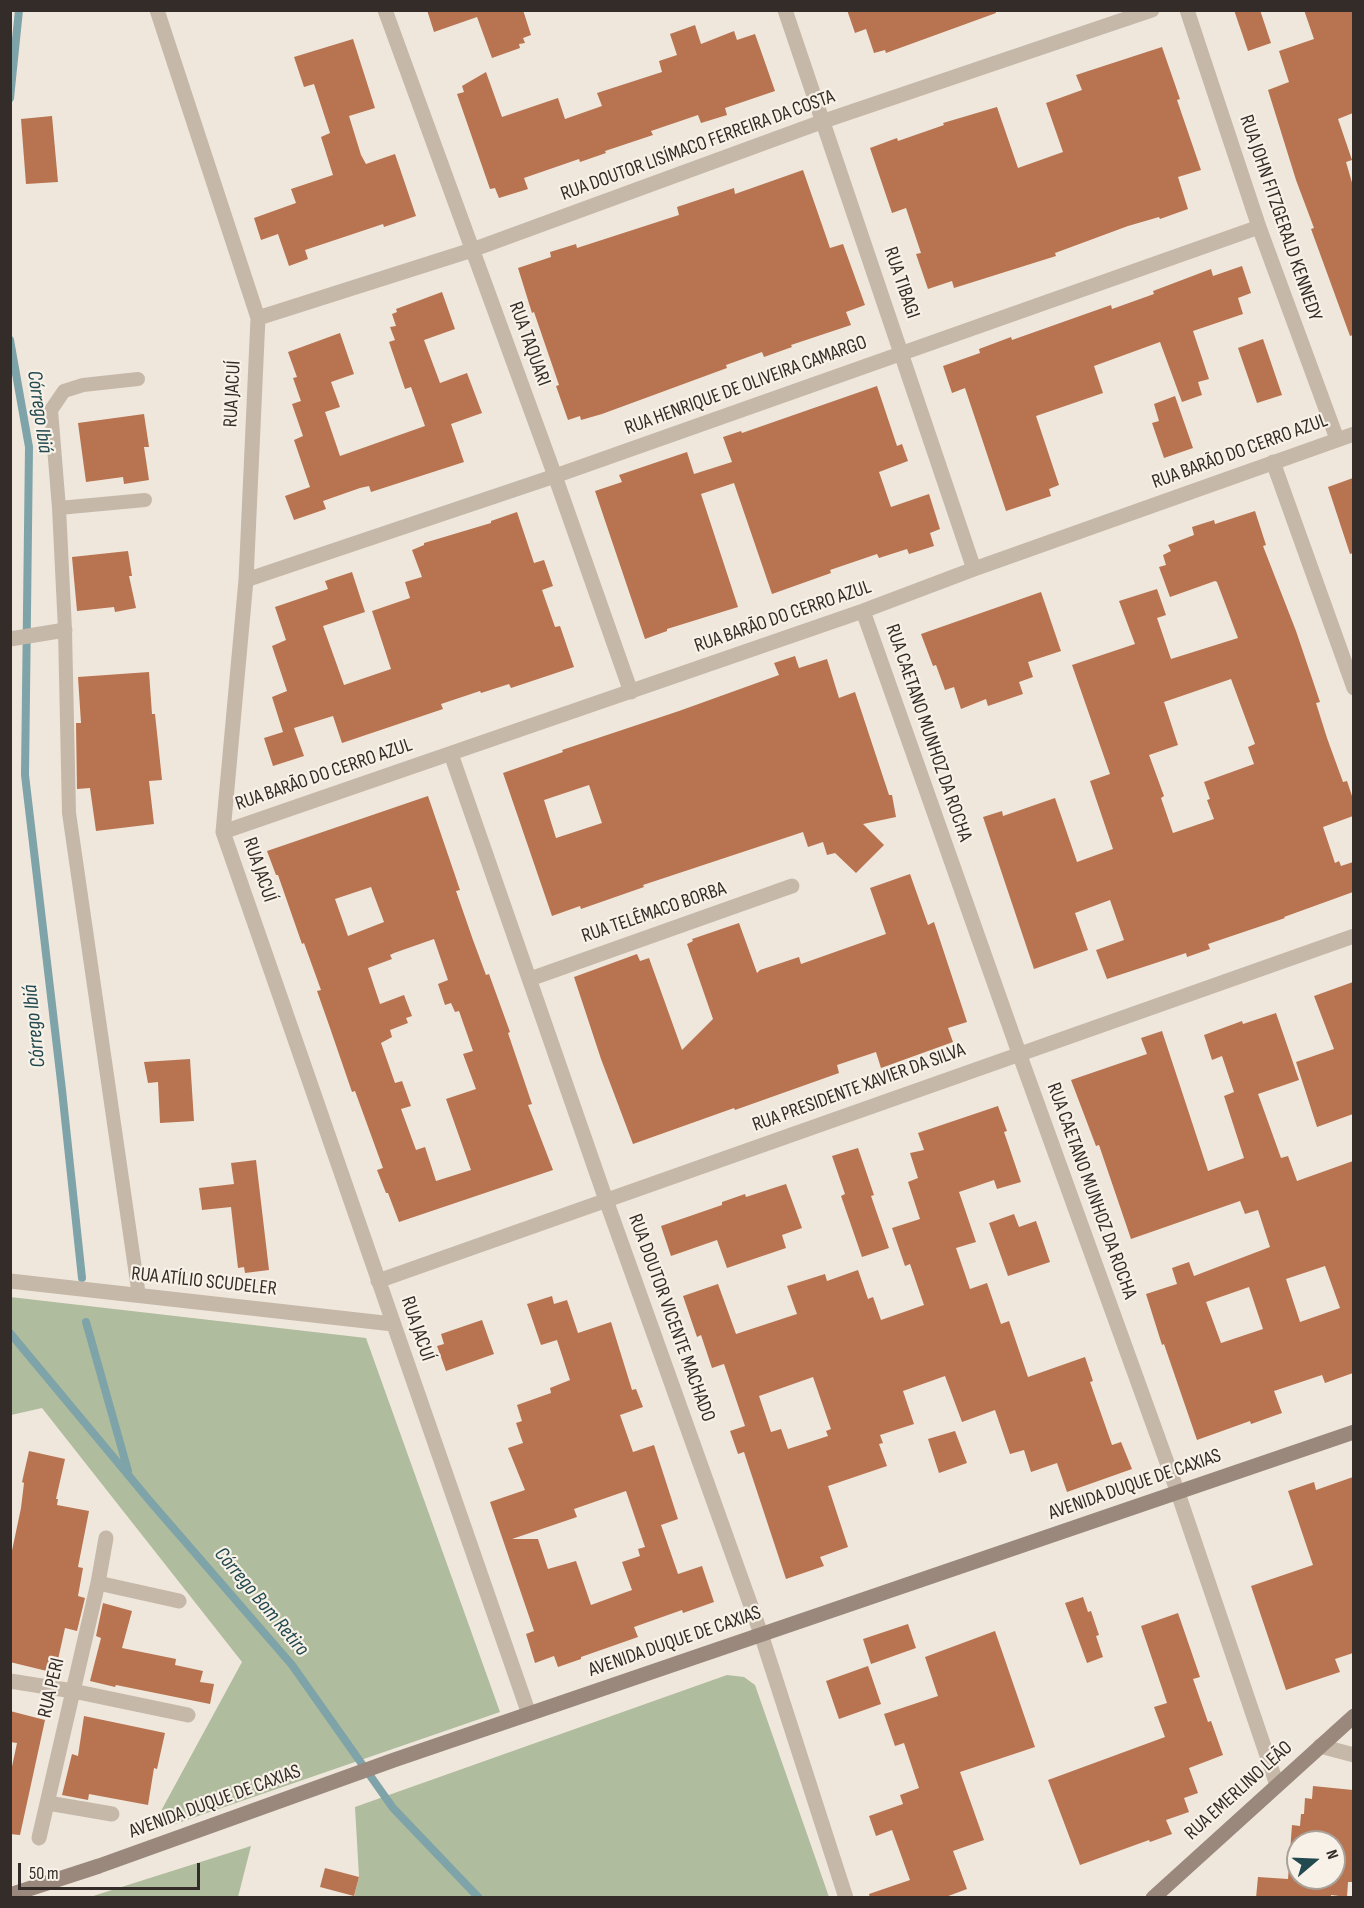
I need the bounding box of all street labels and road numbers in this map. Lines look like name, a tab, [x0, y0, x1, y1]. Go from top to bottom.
street label: RUA DOUTOR LISÍMACO FERREIRA DA COSTA	[558, 85, 838, 207]
street label: RUA JOHN FITZGERALD KENNEDY	[1233, 112, 1327, 324]
street label: RUA TIBAGI	[878, 244, 924, 322]
street label: RUA TAQUARI	[503, 299, 555, 389]
street label: RUA HENRIQUE DE OLIVEIRA CAMARGO	[622, 331, 870, 441]
street label: RUA JACUÍ	[219, 360, 247, 428]
street label: RUA BARÃO DO CERRO AZUL	[1149, 409, 1331, 495]
street label: RUA BARÃO DO CERRO AZUL	[692, 576, 874, 658]
street label: RUA CAETANO MUNHOZ DA ROCHA	[879, 621, 977, 845]
street label: RUA BARÃO DO CERRO AZUL	[233, 734, 415, 816]
street label: RUA JACUÍ	[237, 835, 281, 905]
street label: RUA TELÊMACO BORBA	[579, 877, 729, 949]
street label: RUA PRESIDENTE XAVIER DA SILVA	[749, 1038, 969, 1138]
street label: RUA CAETANO MUNHOZ DA ROCHA	[1041, 1080, 1141, 1302]
street label: RUA DOUTOR VICENTE MACHADO	[622, 1211, 720, 1425]
street label: RUA ATÍLIO SCUDELER	[130, 1262, 278, 1302]
street label: RUA JACUÍ	[395, 1294, 439, 1364]
street label: AVENIDA DUQUE DE CAXIAS	[1046, 1444, 1224, 1526]
street label: AVENIDA DUQUE DE CAXIAS	[586, 1601, 764, 1683]
street label: RUA PERI	[33, 1656, 71, 1720]
street label: RUA EMERLINO LEÃO	[1180, 1736, 1298, 1846]
street label: AVENIDA DUQUE DE CAXIAS	[126, 1760, 304, 1844]

